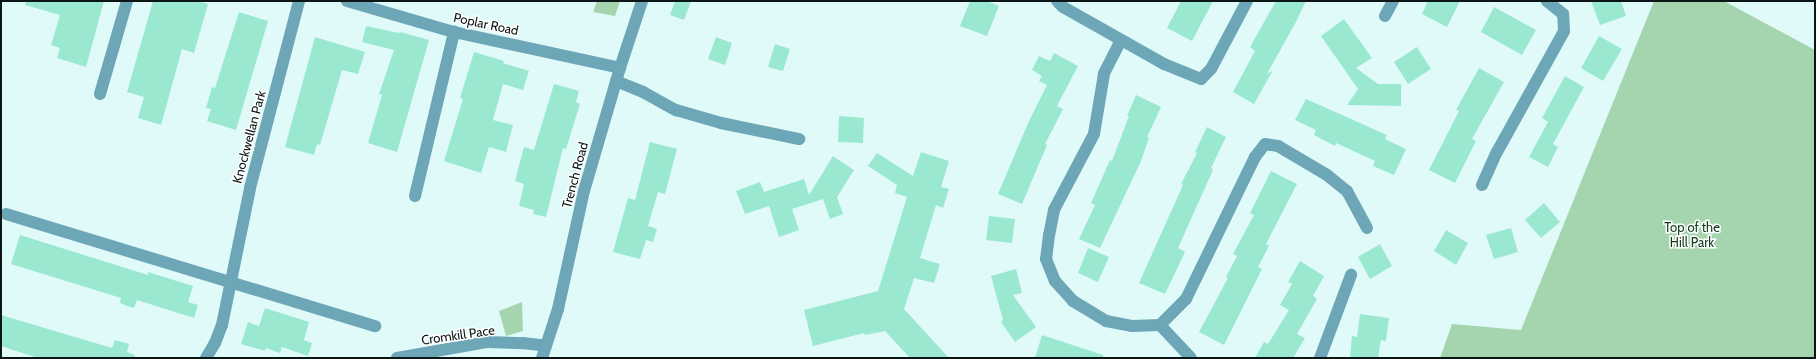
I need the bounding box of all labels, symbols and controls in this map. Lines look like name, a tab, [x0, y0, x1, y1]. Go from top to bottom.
street label: Poplar Road	[452, 9, 520, 39]
street label: Knockwellan Park	[229, 89, 269, 185]
street label: Trench Road	[559, 140, 591, 210]
park label: Top of the Hill Park	[1664, 220, 1720, 251]
street label: Cromkill Pace	[420, 322, 496, 348]

